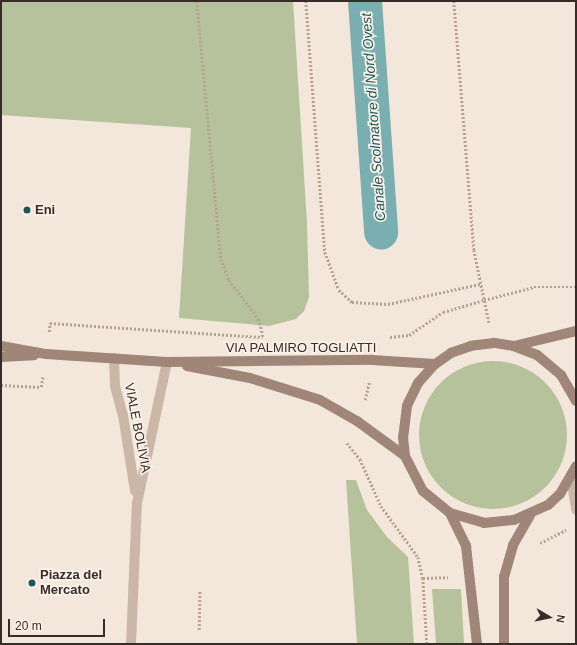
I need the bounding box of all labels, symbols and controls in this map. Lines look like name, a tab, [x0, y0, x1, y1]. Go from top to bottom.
water label: Canale Scolmatore di Nord Ovest	[357, 12, 389, 222]
place label: Eni	[35, 202, 55, 218]
marker: Eni	[22, 205, 32, 215]
street label: VIA PALMIRO TOGLIATTI	[225, 340, 377, 356]
street label: VIALE BOLIVIA	[121, 382, 153, 474]
place label: Piazza del Mercato	[40, 568, 102, 599]
marker: Piazza del Mercato	[27, 578, 37, 588]
north arrow	[529, 597, 569, 637]
scale bar	[10, 611, 107, 637]
text: N	[554, 614, 567, 624]
text: 20 m	[15, 619, 42, 633]

